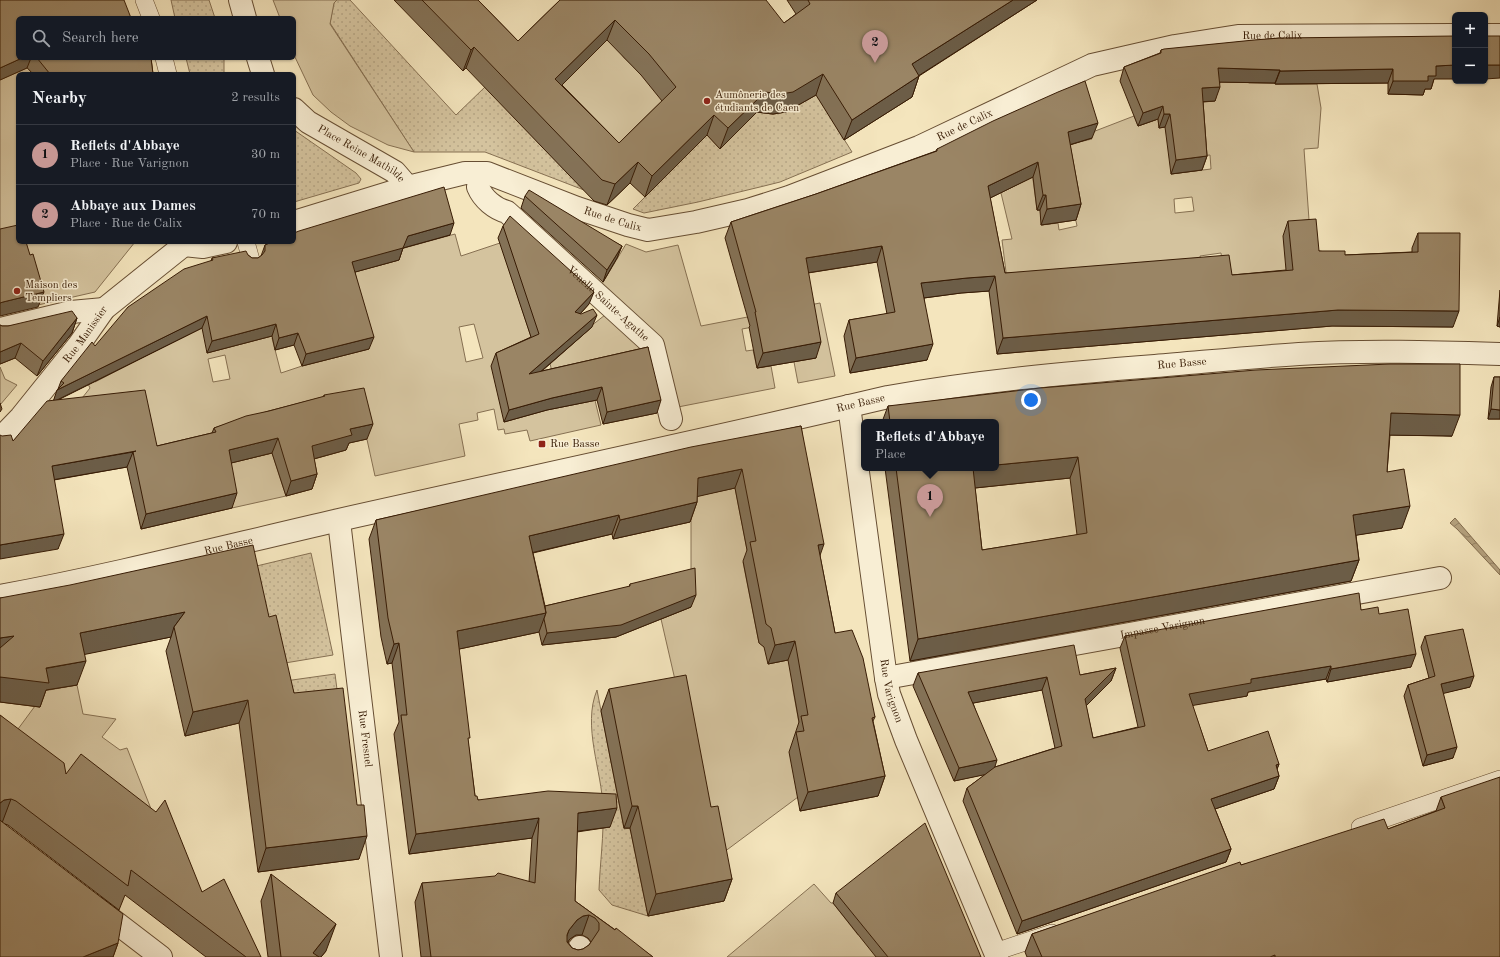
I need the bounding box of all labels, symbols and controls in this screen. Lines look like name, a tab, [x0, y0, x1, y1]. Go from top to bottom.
map controls	[1452, 12, 1488, 84]
button: +	[1452, 12, 1488, 48]
search box	[16, 16, 296, 60]
icon: search	[30, 27, 52, 49]
pin: 2	[862, 30, 888, 63]
street label: Rue de Calix	[1242, 30, 1303, 41]
text: Search here	[62, 31, 139, 46]
button: −	[1452, 48, 1488, 84]
text: Nearby	[32, 90, 87, 107]
place label: Aumônerie des étudiants de Caen	[715, 90, 799, 114]
text: 2 results	[231, 91, 280, 104]
marker: Aumônerie des étudiants de Caen	[702, 96, 712, 106]
street label: Rue de Calix	[935, 107, 995, 143]
street label: Place Reine Mathilde	[315, 123, 407, 184]
text: Reflets d'Abbaye	[70, 139, 180, 154]
text: 1	[41, 148, 49, 161]
text: 30 m	[251, 148, 280, 161]
text: Place · Rue Varignon	[70, 157, 189, 170]
text: Abbaye aux Dames	[70, 199, 196, 214]
street label: Rue de Calix	[582, 205, 643, 234]
text: 2	[41, 208, 49, 221]
text: 70 m	[251, 208, 280, 221]
text: Place · Rue de Calix	[70, 217, 183, 230]
street label: Venelle Sainte-Agathe	[565, 264, 651, 344]
place label: Maison des Templiers	[25, 280, 78, 304]
marker: Maison des Templiers	[12, 286, 22, 296]
street label: Rue Manissier	[61, 304, 110, 365]
street label: Rue Basse	[1157, 356, 1207, 371]
your location	[1021, 390, 1041, 410]
street label: Rue Basse	[835, 392, 886, 414]
popup	[861, 419, 999, 471]
text: Reflets d'Abbaye	[875, 430, 985, 445]
marker: Rue Basse	[537, 439, 547, 449]
place label: Rue Basse	[550, 439, 600, 450]
text: Place	[875, 448, 905, 461]
pin: 1	[917, 484, 943, 517]
street label: Rue Basse	[203, 535, 254, 557]
street label: Impasse Varignon	[1119, 615, 1206, 641]
street label: Rue Varignon	[878, 658, 905, 724]
street label: Rue Fresnel	[356, 709, 374, 768]

